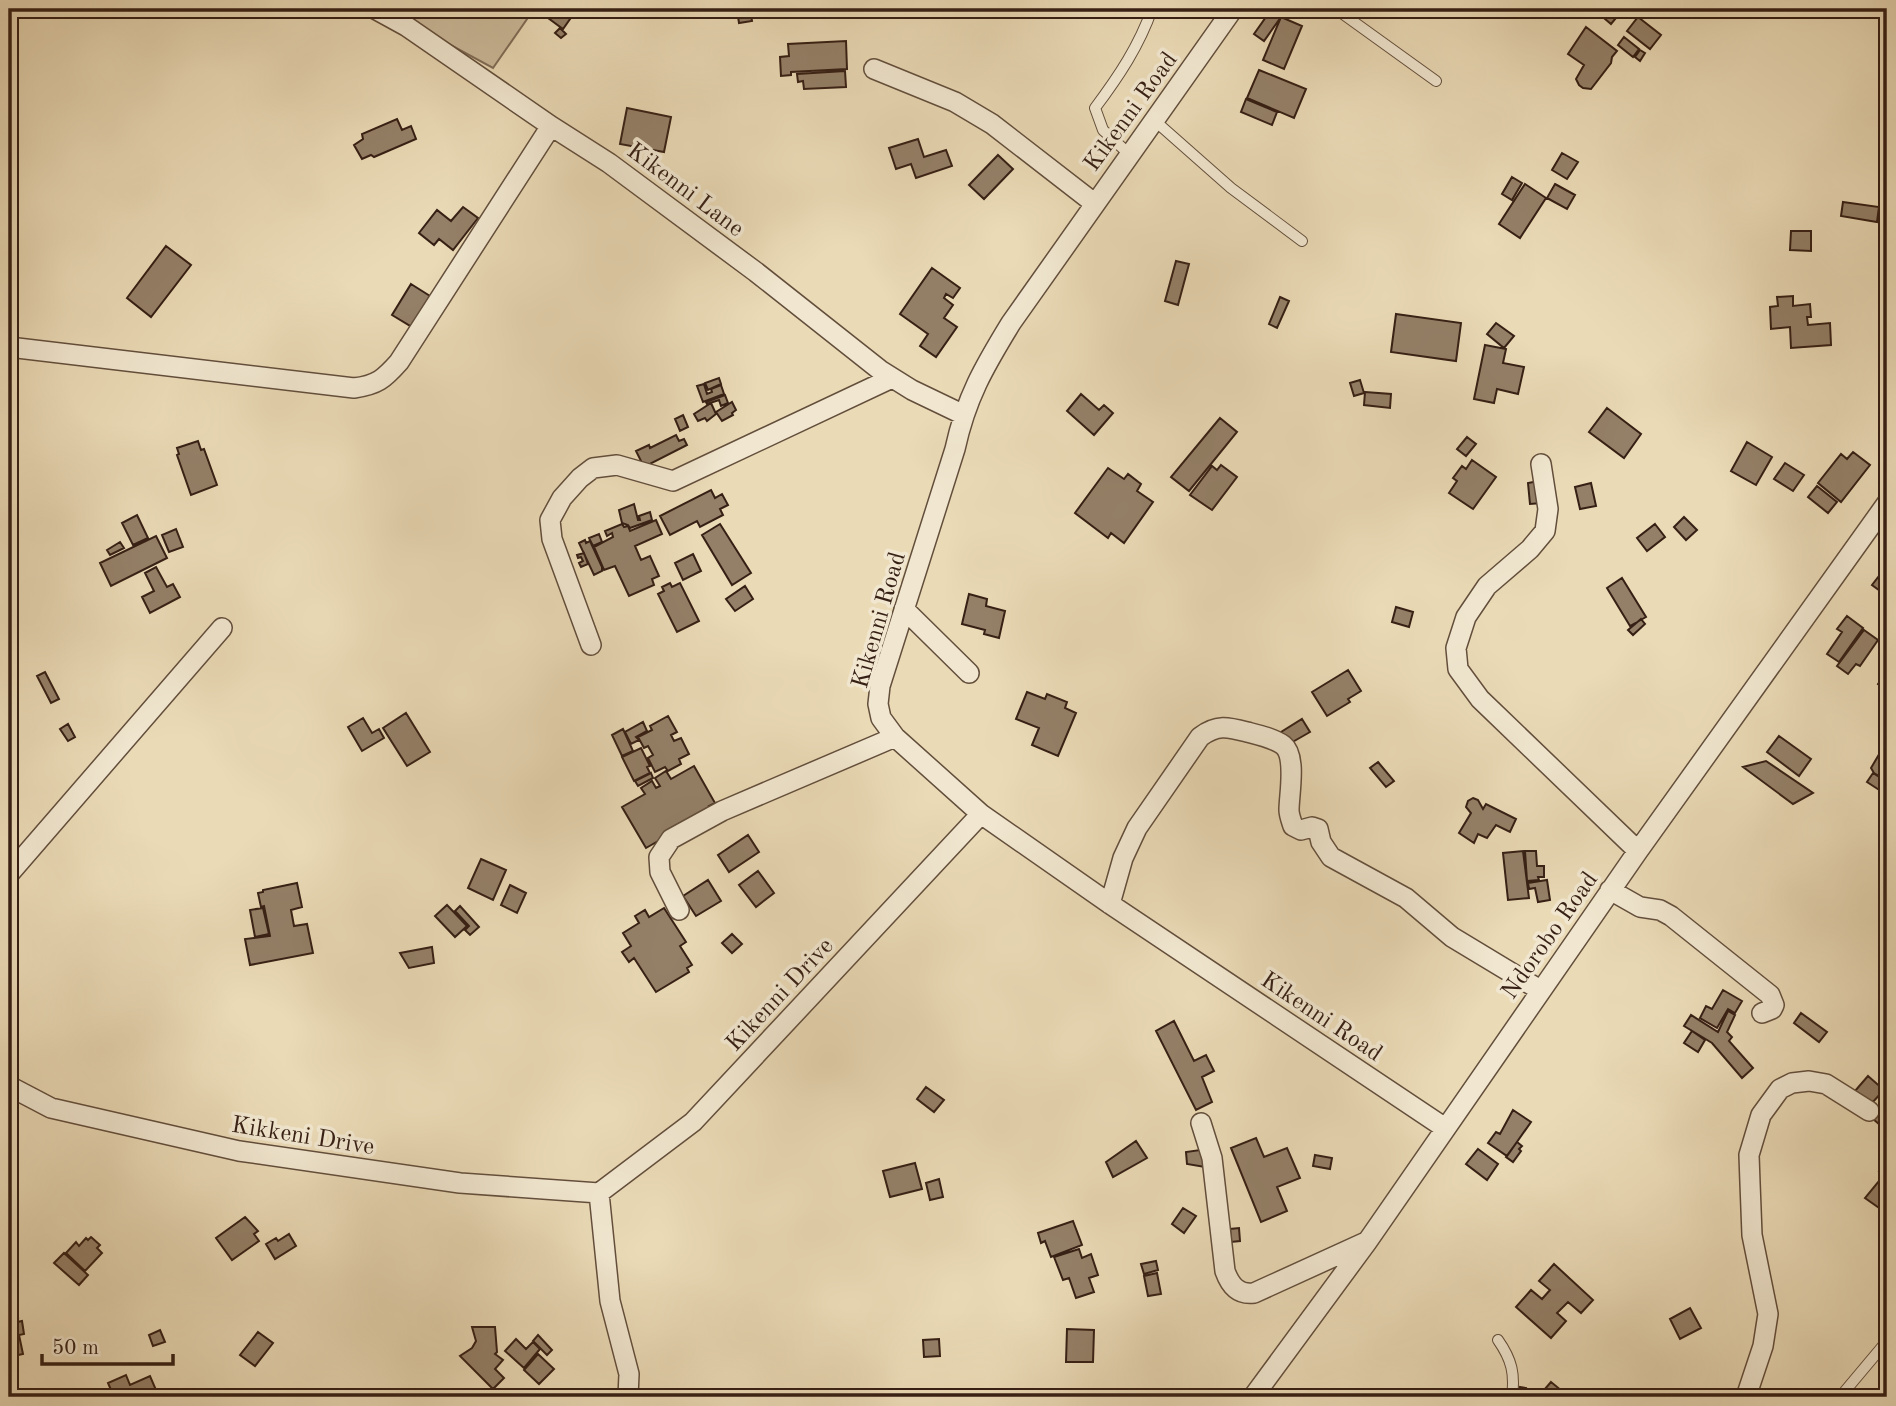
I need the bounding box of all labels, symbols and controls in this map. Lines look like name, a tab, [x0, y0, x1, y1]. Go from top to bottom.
street label: Kikenni Road	[1081, 48, 1183, 176]
street label: Kikenni Lane	[622, 139, 748, 242]
street label: Kikenni Road	[849, 550, 911, 692]
street label: Ndorobo Road	[1498, 868, 1603, 1004]
street label: Kikenni Drive	[722, 934, 839, 1057]
street label: Kikenni Road	[1256, 968, 1386, 1067]
street label: Kikkeni Drive	[229, 1114, 376, 1160]
scale bar	[42, 1322, 173, 1366]
text: 50 m	[52, 1338, 99, 1359]

